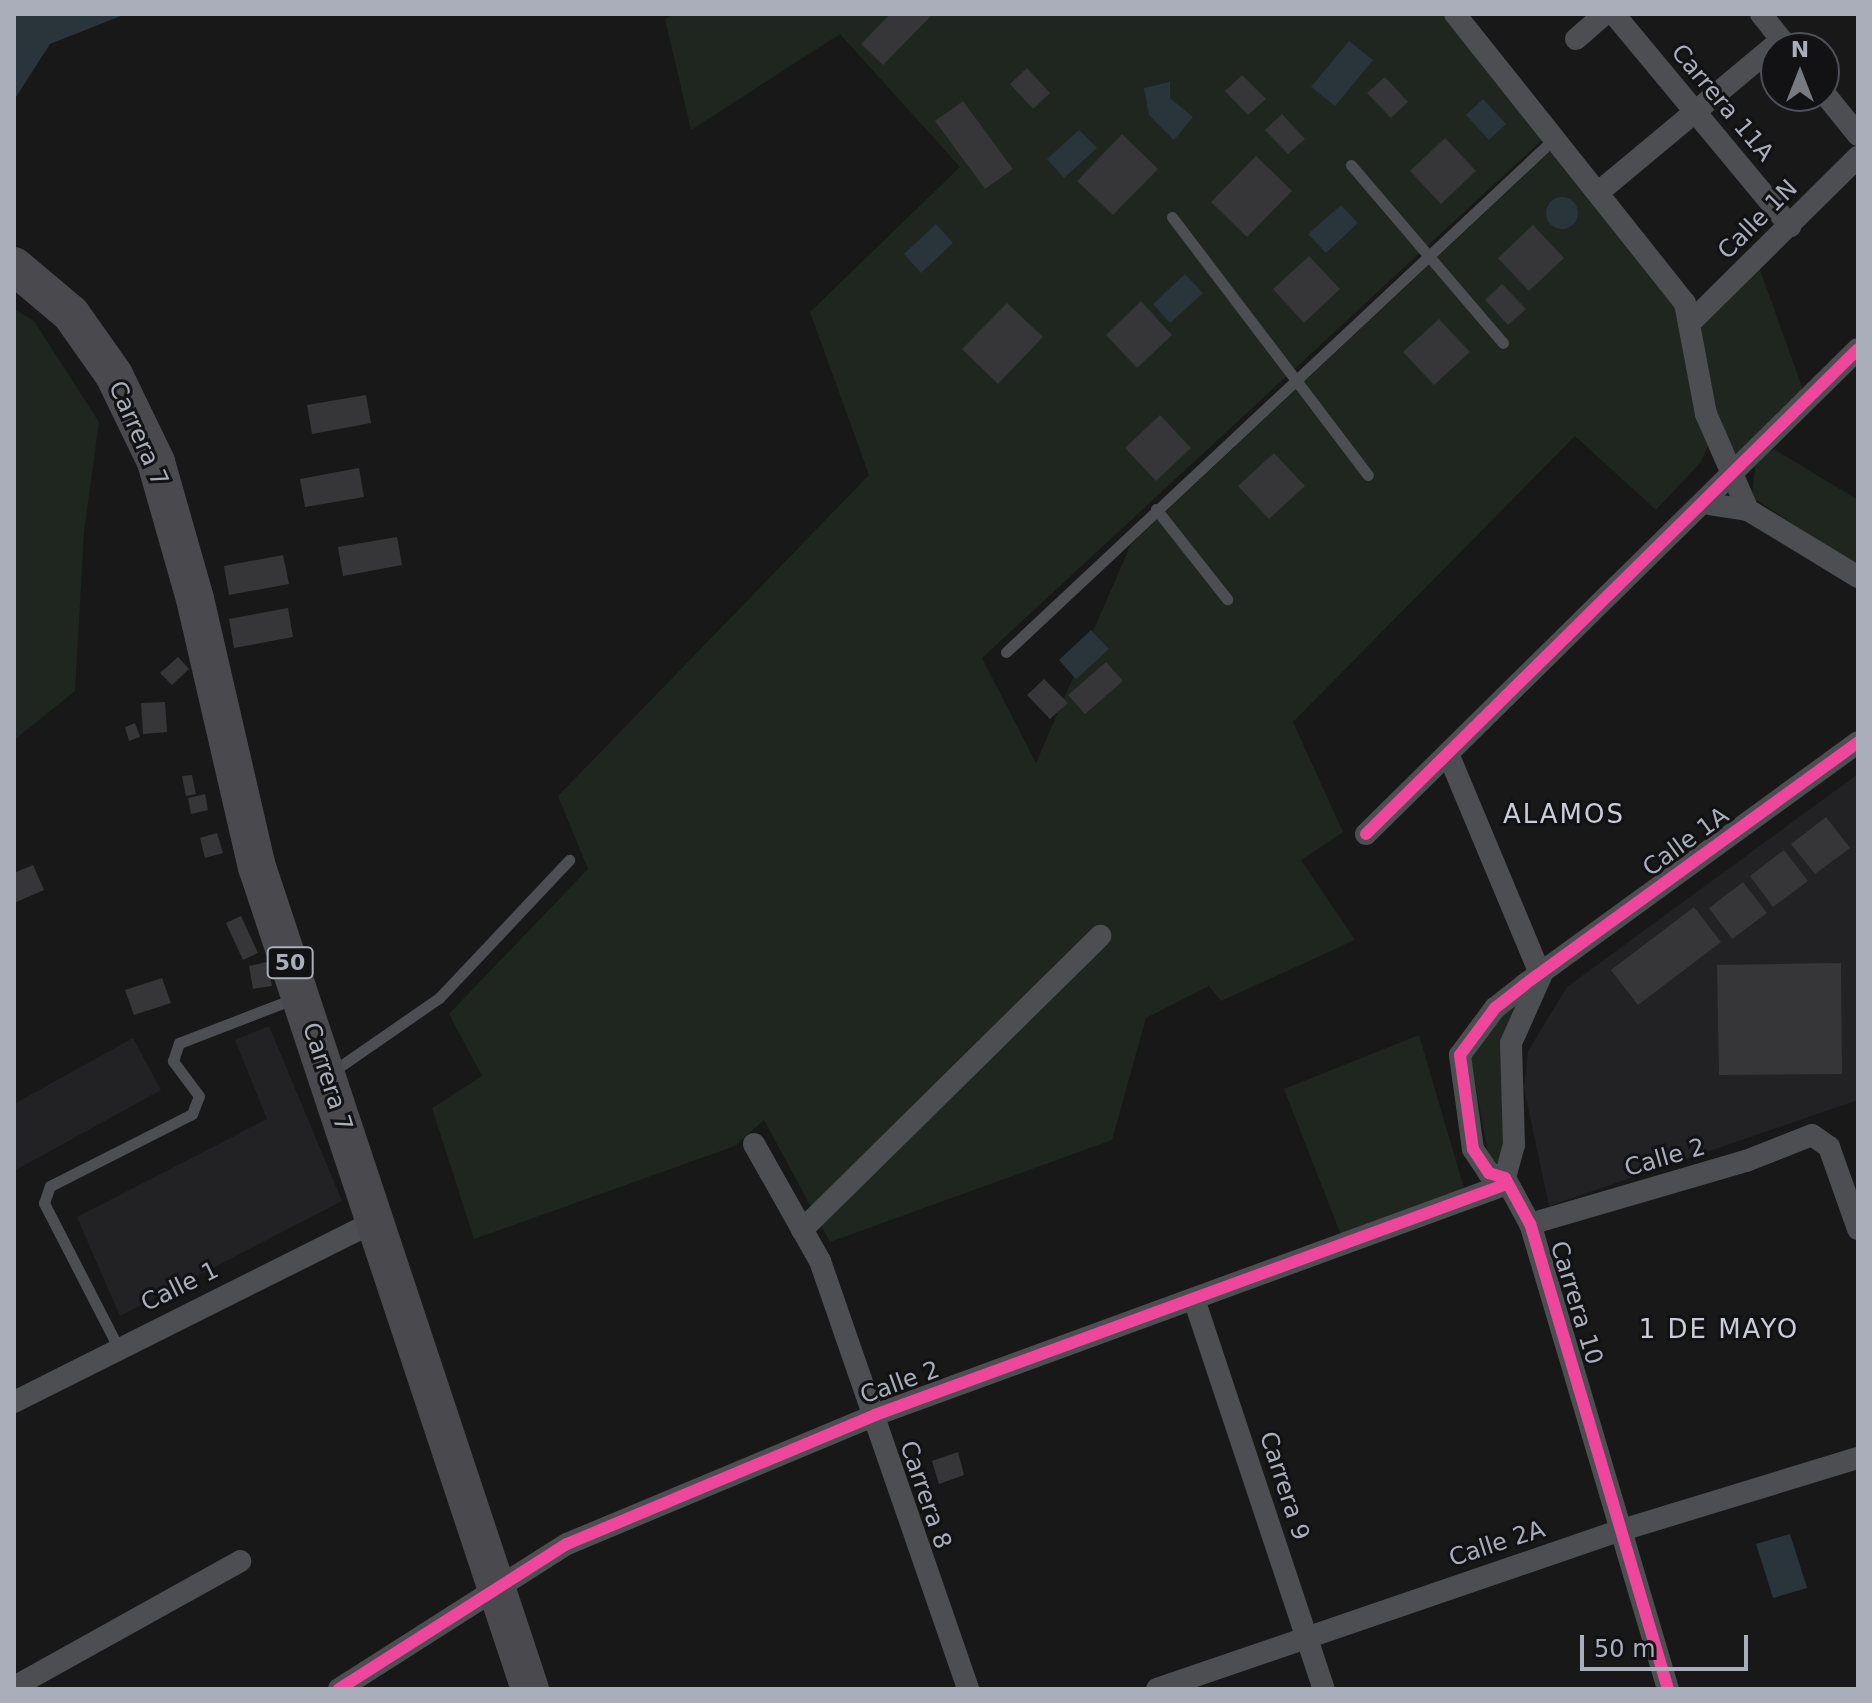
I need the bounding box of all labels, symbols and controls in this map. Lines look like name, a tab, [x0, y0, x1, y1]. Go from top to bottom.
north arrow	[1760, 32, 1840, 112]
text: N	[1791, 37, 1809, 62]
street label: Carrera 11A	[1665, 39, 1779, 167]
street label: Calle 1N	[1712, 174, 1804, 266]
street label: Carrera 7	[102, 377, 174, 491]
district label: ALAMOS	[1503, 799, 1625, 831]
street label: Calle 1A	[1638, 801, 1734, 883]
road number: 50	[266, 945, 314, 981]
street label: Carrera 7	[296, 1019, 358, 1135]
street label: Calle 2	[1621, 1133, 1709, 1183]
street label: Carrera 10	[1544, 1238, 1608, 1368]
street label: Calle 1	[137, 1256, 223, 1318]
district label: 1 DE MAYO	[1639, 1314, 1799, 1346]
street label: Calle 2	[856, 1355, 944, 1411]
street label: Carrera 9	[1253, 1428, 1315, 1544]
street label: Carrera 8	[893, 1437, 957, 1553]
street label: Calle 2A	[1446, 1515, 1548, 1573]
scale bar	[1584, 1619, 1752, 1669]
text: 50 m	[1594, 1635, 1656, 1663]

